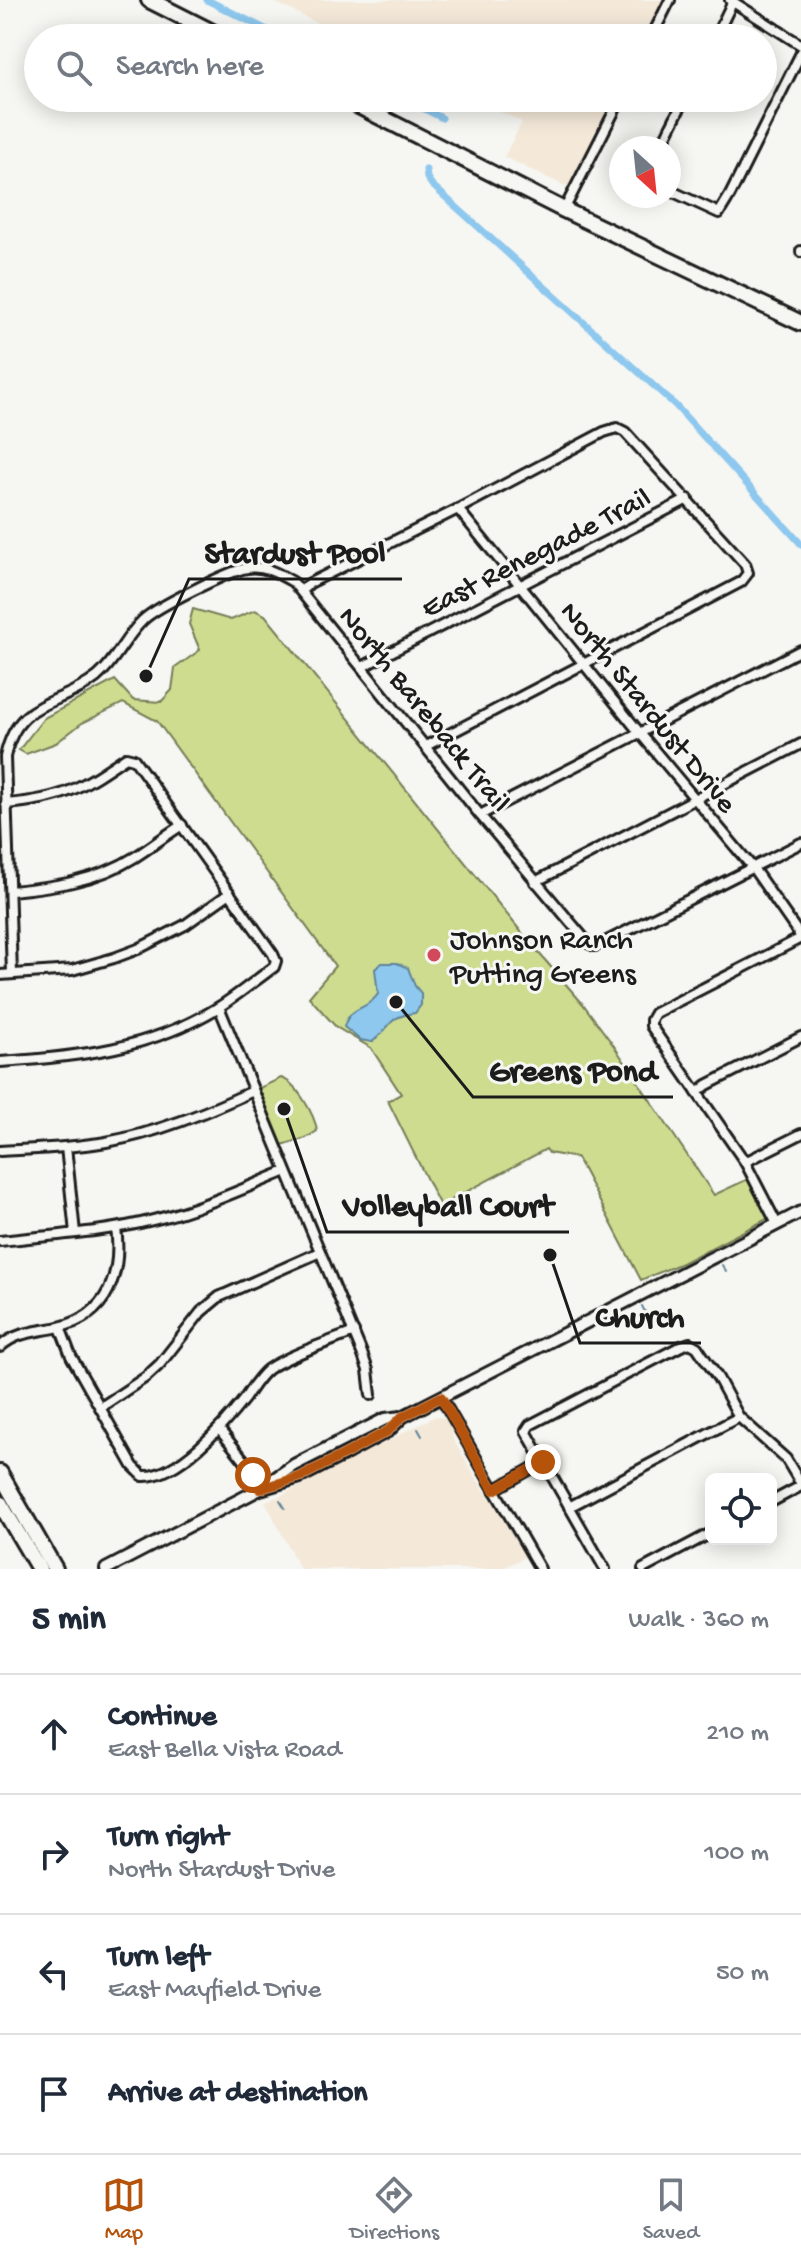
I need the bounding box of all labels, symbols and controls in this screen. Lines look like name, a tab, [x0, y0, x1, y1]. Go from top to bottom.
search box	[24, 24, 777, 112]
icon: search	[52, 46, 96, 90]
text: Search here	[116, 51, 264, 86]
north arrow	[609, 136, 681, 208]
street label: East Renegade Trail	[417, 482, 657, 628]
callout: Stardust Pool	[189, 523, 402, 579]
text: Stardust Pool	[204, 537, 386, 575]
street label: North Stardust Drive	[550, 596, 743, 822]
street label: North Bareback Trail	[329, 601, 516, 821]
place label: Johnson Ranch Putting Greens	[449, 925, 637, 994]
marker: Johnson Ranch Putting Greens	[425, 946, 443, 964]
callout: Greens Pond	[473, 1041, 673, 1097]
text: Greens Pond	[489, 1055, 660, 1093]
callout: Volleyball Court	[327, 1176, 569, 1232]
text: Volleyball Court	[341, 1190, 556, 1228]
callout: Church	[580, 1287, 701, 1343]
text: Church	[596, 1301, 684, 1339]
route end	[525, 1444, 561, 1480]
route start	[235, 1457, 271, 1493]
map controls	[705, 1473, 777, 1545]
button: locate	[705, 1473, 777, 1545]
text: 5 min	[32, 1601, 106, 1641]
text: Walk · 360 m	[629, 1606, 769, 1637]
text: Continue	[108, 1701, 217, 1736]
icon: ahead	[32, 1712, 76, 1756]
text: 210 m	[706, 1719, 769, 1750]
text: East Bella Vista Road	[108, 1736, 341, 1767]
text: Turn right	[108, 1821, 228, 1856]
icon: right	[32, 1832, 76, 1876]
text: 100 m	[704, 1839, 769, 1870]
text: North Stardust Drive	[108, 1856, 335, 1887]
text: Turn left	[108, 1941, 209, 1976]
icon: left	[32, 1952, 76, 1996]
text: 50 m	[716, 1959, 769, 1990]
text: East Mayfield Drive	[108, 1976, 321, 2007]
icon: arrive	[32, 2072, 76, 2116]
text: Arrive at destination	[108, 2077, 368, 2112]
tab: Map	[102, 2173, 146, 2247]
tab: Directions	[350, 2173, 439, 2247]
tab: Saved	[643, 2173, 699, 2247]

